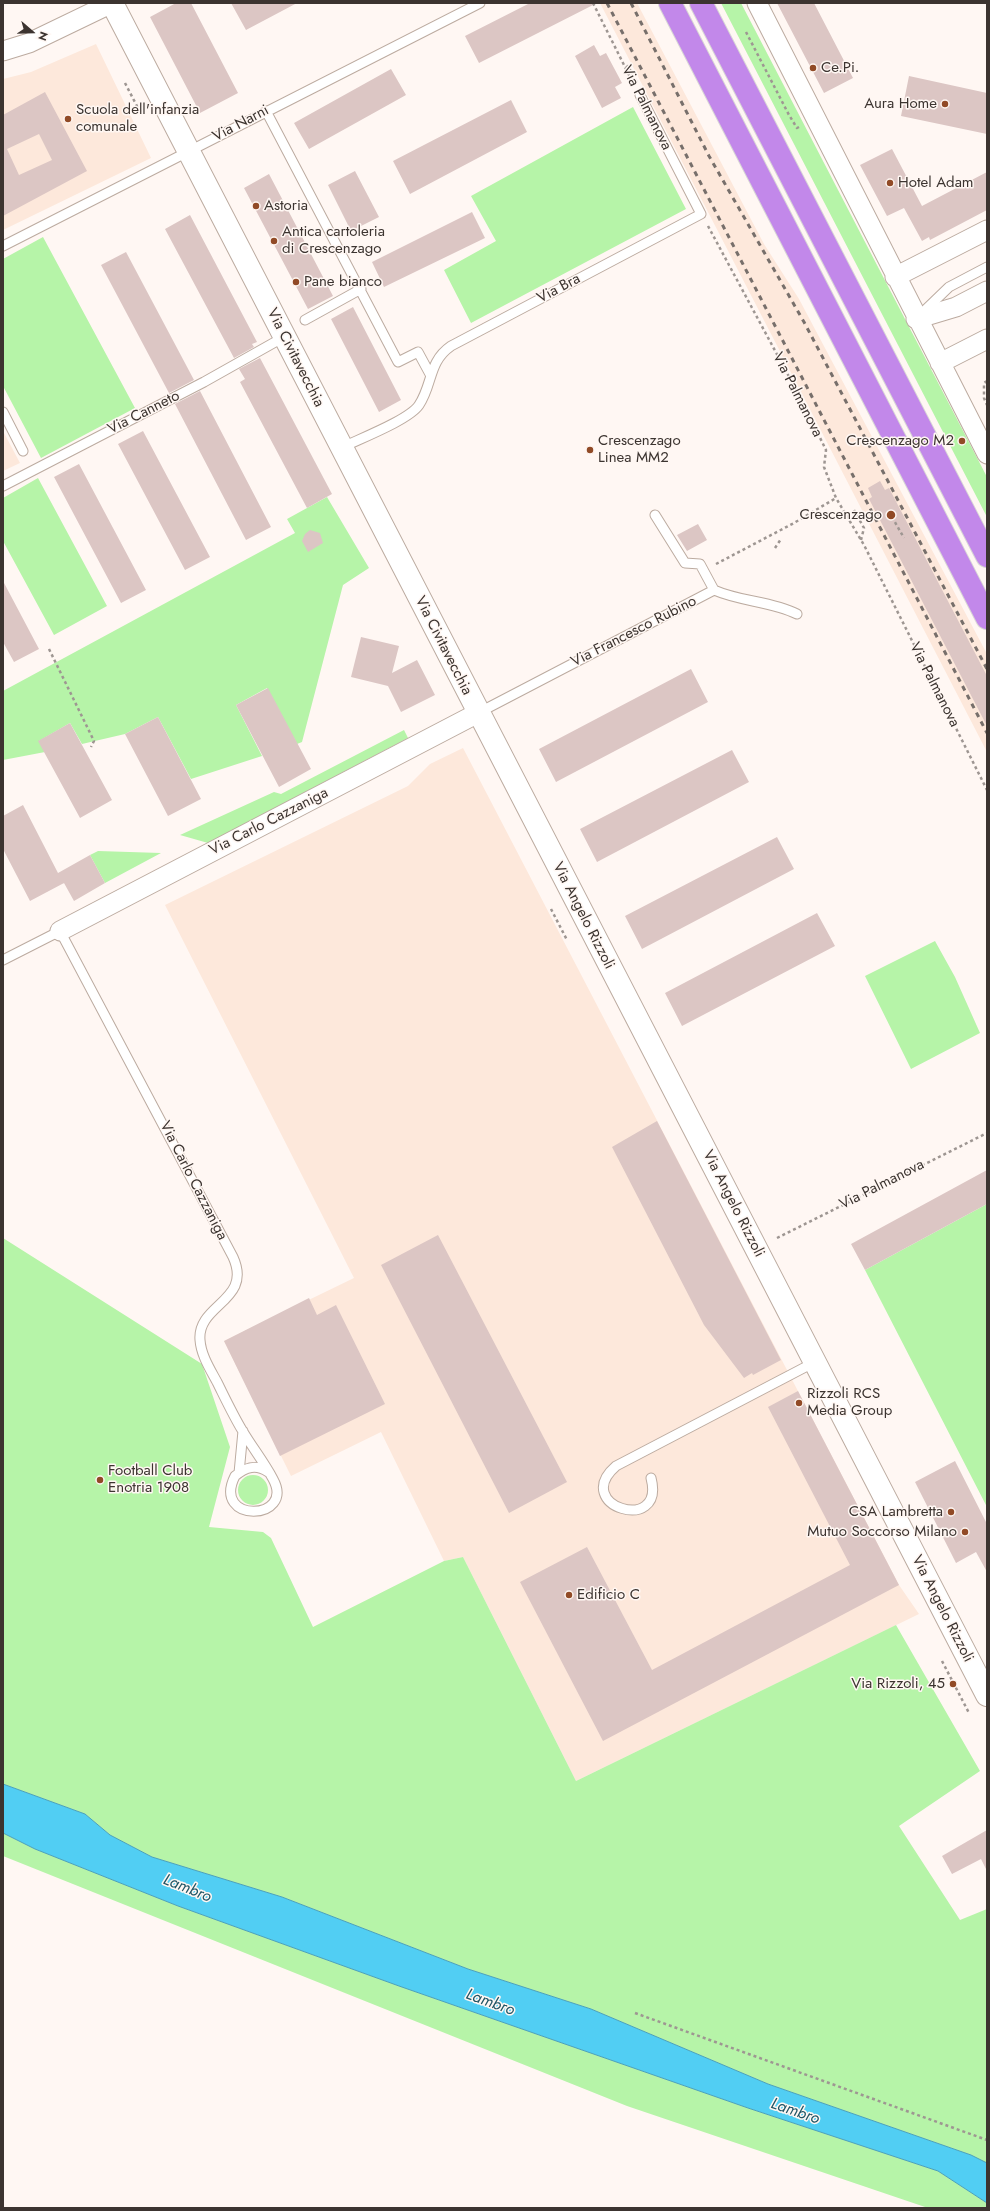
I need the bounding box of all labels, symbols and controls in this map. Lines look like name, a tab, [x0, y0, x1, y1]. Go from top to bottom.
north arrow	[12, 12, 52, 52]
text: N	[34, 29, 52, 43]
place label: Ce.Pi.	[821, 59, 859, 77]
street label: Via Palmanova	[617, 63, 675, 153]
marker: Ce.Pi.	[808, 63, 818, 73]
place label: Aura Home	[864, 95, 937, 113]
marker: Aura Home	[940, 99, 950, 109]
place label: Scuola dell'infanzia comunale	[76, 101, 199, 136]
street label: Via Narni	[210, 102, 272, 146]
marker: Scuola dell'infanzia comunale	[63, 114, 73, 124]
place label: Hotel Adam	[898, 174, 974, 192]
marker: Hotel Adam	[885, 178, 895, 188]
place label: Astoria	[264, 197, 308, 215]
marker: Astoria	[251, 201, 261, 211]
place label: Antica cartoleria di Crescenzago	[282, 223, 385, 258]
marker: Antica cartoleria di Crescenzago	[269, 236, 279, 246]
street label: Via Bra	[534, 270, 584, 308]
place label: Pane bianco	[304, 273, 382, 291]
marker: Pane bianco	[291, 277, 301, 287]
street label: Via Civitavecchia	[262, 306, 328, 410]
street label: Via Palmanova	[768, 350, 826, 440]
street label: Via Canneto	[105, 387, 183, 439]
place label: Crescenzago Linea MM2	[598, 432, 681, 467]
place label: Crescenzago M2	[846, 432, 954, 450]
marker: Crescenzago M2	[957, 436, 967, 446]
marker: Crescenzago Linea MM2	[585, 445, 595, 455]
place label: Crescenzago	[799, 506, 882, 524]
marker: Crescenzago	[885, 509, 897, 521]
street label: Via Francesco Rubino	[568, 593, 700, 671]
street label: Via Civitavecchia	[410, 594, 476, 698]
street label: Via Palmanova	[905, 640, 963, 730]
street label: Via Carlo Cazzaniga	[207, 784, 331, 860]
street label: Via Angelo Rizzoli	[548, 860, 618, 972]
street label: Via Carlo Cazzaniga	[155, 1119, 231, 1243]
street label: Via Angelo Rizzoli	[698, 1148, 768, 1260]
street label: Via Palmanova	[837, 1156, 927, 1214]
place label: Rizzoli RCS Media Group	[807, 1385, 892, 1420]
marker: Rizzoli RCS Media Group	[794, 1398, 804, 1408]
place label: Football Club Enotria 1908	[108, 1462, 192, 1497]
marker: Football Club Enotria 1908	[95, 1475, 105, 1485]
place label: CSA Lambretta	[849, 1503, 943, 1521]
marker: CSA Lambretta	[946, 1507, 956, 1517]
place label: Mutuo Soccorso Milano	[807, 1523, 957, 1541]
marker: Mutuo Soccorso Milano	[960, 1527, 970, 1537]
street label: Via Angelo Rizzoli	[907, 1553, 977, 1665]
place label: Edificio C	[577, 1586, 640, 1604]
marker: Edificio C	[564, 1590, 574, 1600]
place label: Via Rizzoli, 45	[851, 1675, 945, 1693]
marker: Via Rizzoli, 45	[948, 1679, 958, 1689]
water label: Lambro	[160, 1871, 214, 1907]
water label: Lambro	[463, 1985, 517, 2021]
water label: Lambro	[768, 2095, 822, 2129]

